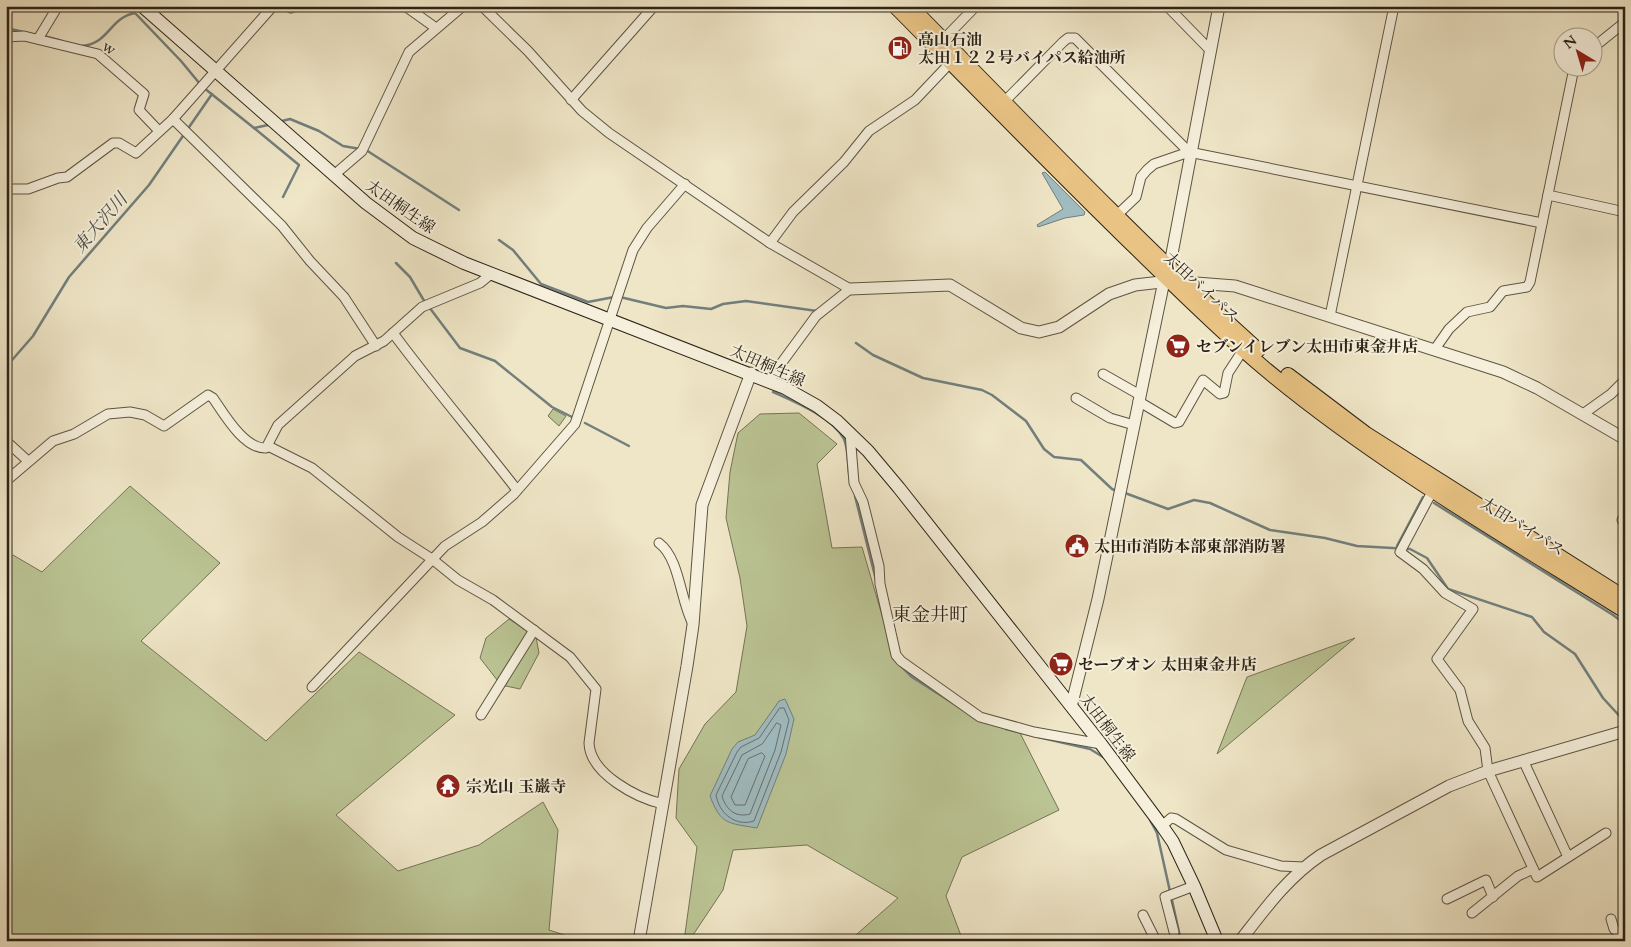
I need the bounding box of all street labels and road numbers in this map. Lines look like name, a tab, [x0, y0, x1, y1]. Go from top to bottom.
street label: w	[98, 35, 121, 61]
street label: 太田桐生線	[361, 175, 440, 239]
street label: 太田バイパス	[1159, 247, 1244, 328]
street label: 太田桐生線	[727, 340, 809, 392]
street label: 太田バイパス	[1476, 492, 1569, 562]
street label: 太田桐生線	[1074, 689, 1140, 766]

